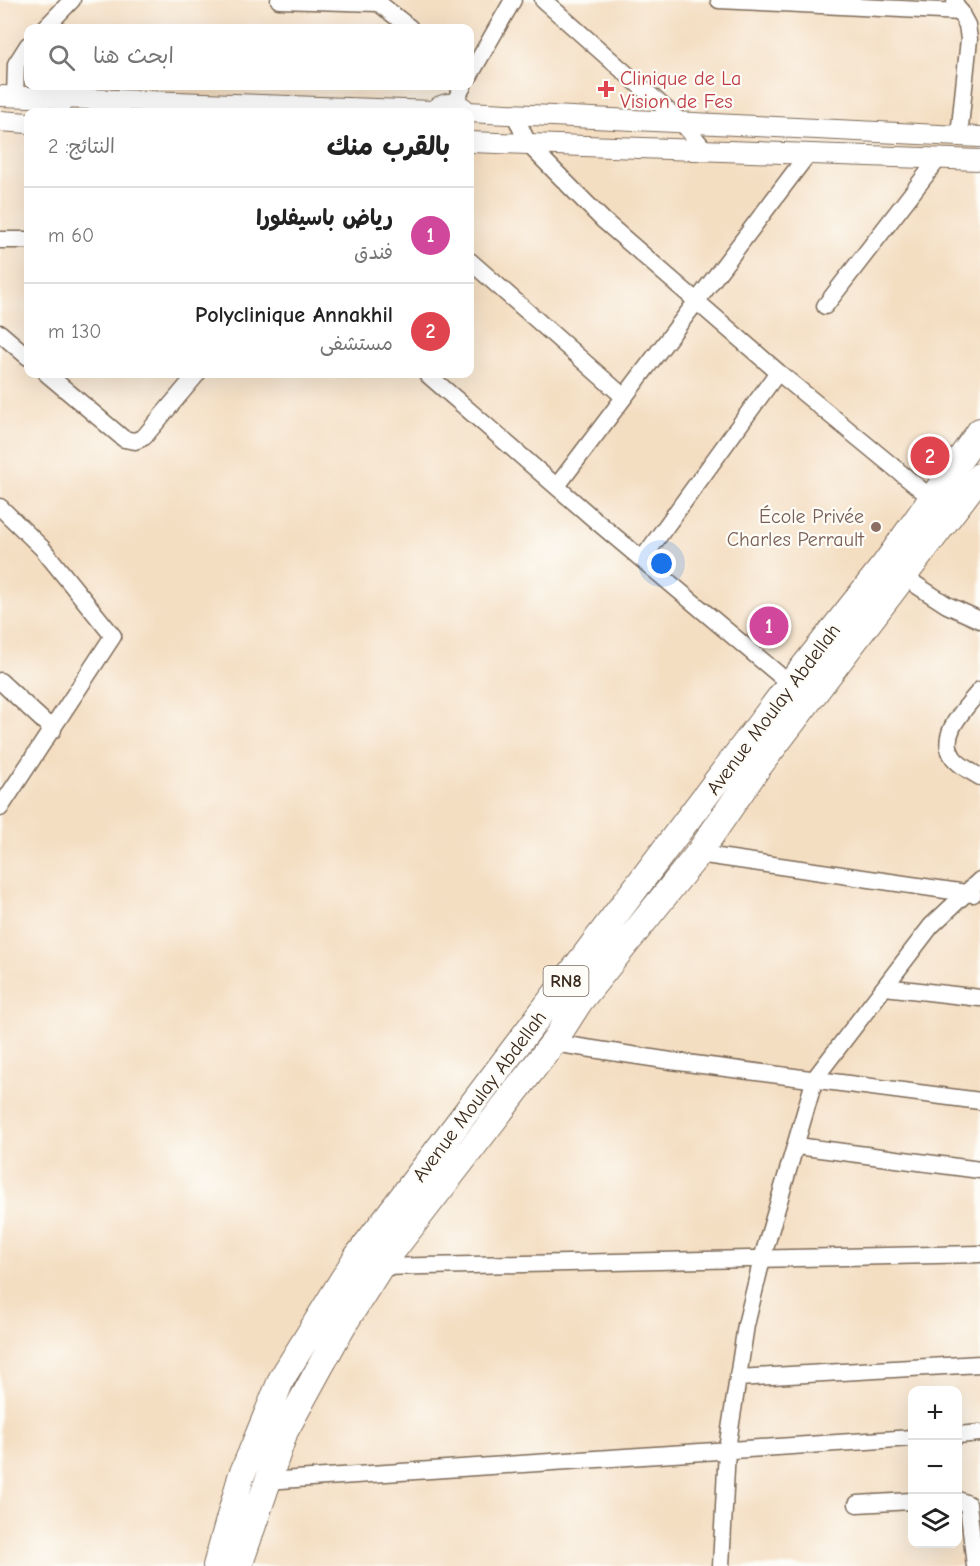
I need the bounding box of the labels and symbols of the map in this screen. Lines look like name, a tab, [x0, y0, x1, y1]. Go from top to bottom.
place label: Clinique de La Vision de Fes	[620, 67, 741, 113]
marker: Clinique de La Vision de Fes	[597, 80, 615, 98]
pin: 2	[910, 434, 950, 478]
place label: École Privée Charles Perrault	[727, 505, 865, 551]
marker: École Privée Charles Perrault	[869, 520, 883, 534]
your location	[647, 549, 676, 578]
pin: 1	[750, 604, 788, 648]
street label: Avenue Moulay Abdellah	[702, 619, 845, 799]
road number: RN8	[544, 966, 588, 996]
street label: Avenue Moulay Abdellah	[408, 1006, 551, 1186]

